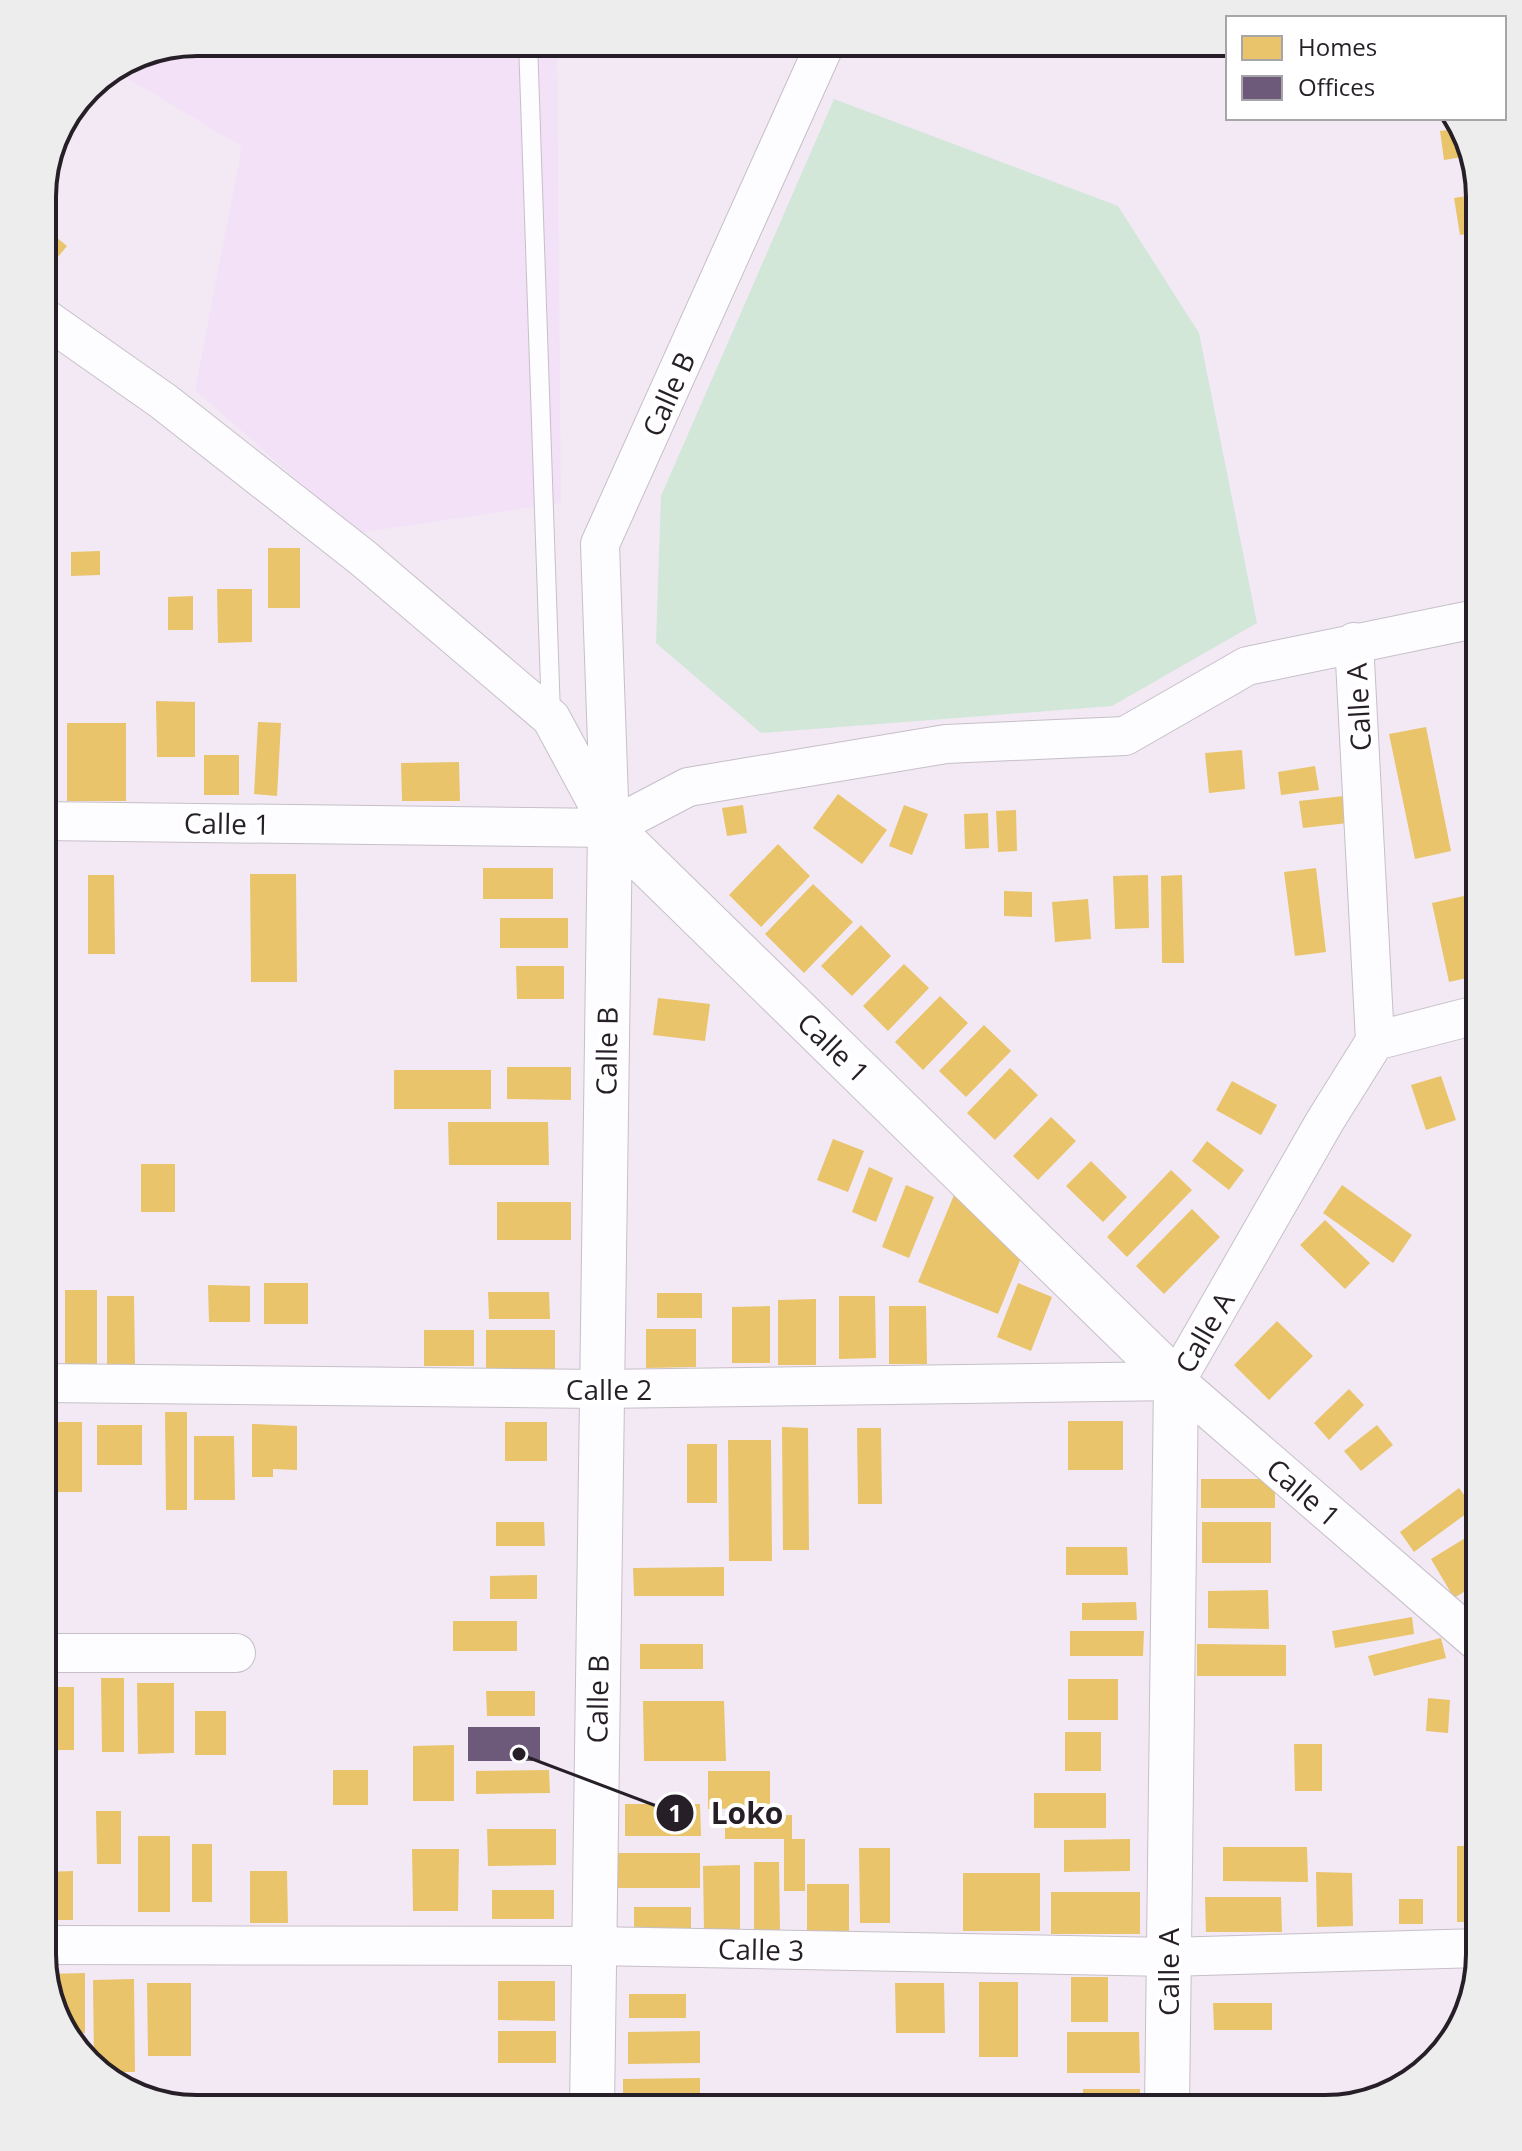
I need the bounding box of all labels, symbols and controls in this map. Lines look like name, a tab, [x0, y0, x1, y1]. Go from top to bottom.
legend	[1226, 16, 1506, 120]
text: Homes	[1298, 30, 1377, 63]
text: Offices	[1298, 70, 1375, 103]
street label: Calle B	[633, 346, 703, 442]
street label: Calle A	[1337, 662, 1379, 752]
street label: Calle 1	[184, 803, 270, 843]
street label: Calle 1	[790, 1003, 878, 1091]
street label: Calle B	[586, 1006, 626, 1096]
street label: Calle A	[1166, 1284, 1243, 1380]
street label: Calle 2	[566, 1370, 652, 1408]
street label: Calle 1	[1259, 1449, 1349, 1535]
street label: Calle B	[577, 1654, 617, 1744]
callout: Loko	[655, 1786, 800, 1840]
text: Loko	[711, 1792, 783, 1833]
text: 1	[668, 1796, 682, 1829]
street label: Calle A	[1149, 1928, 1187, 2016]
street label: Calle 3	[718, 1929, 804, 1969]

